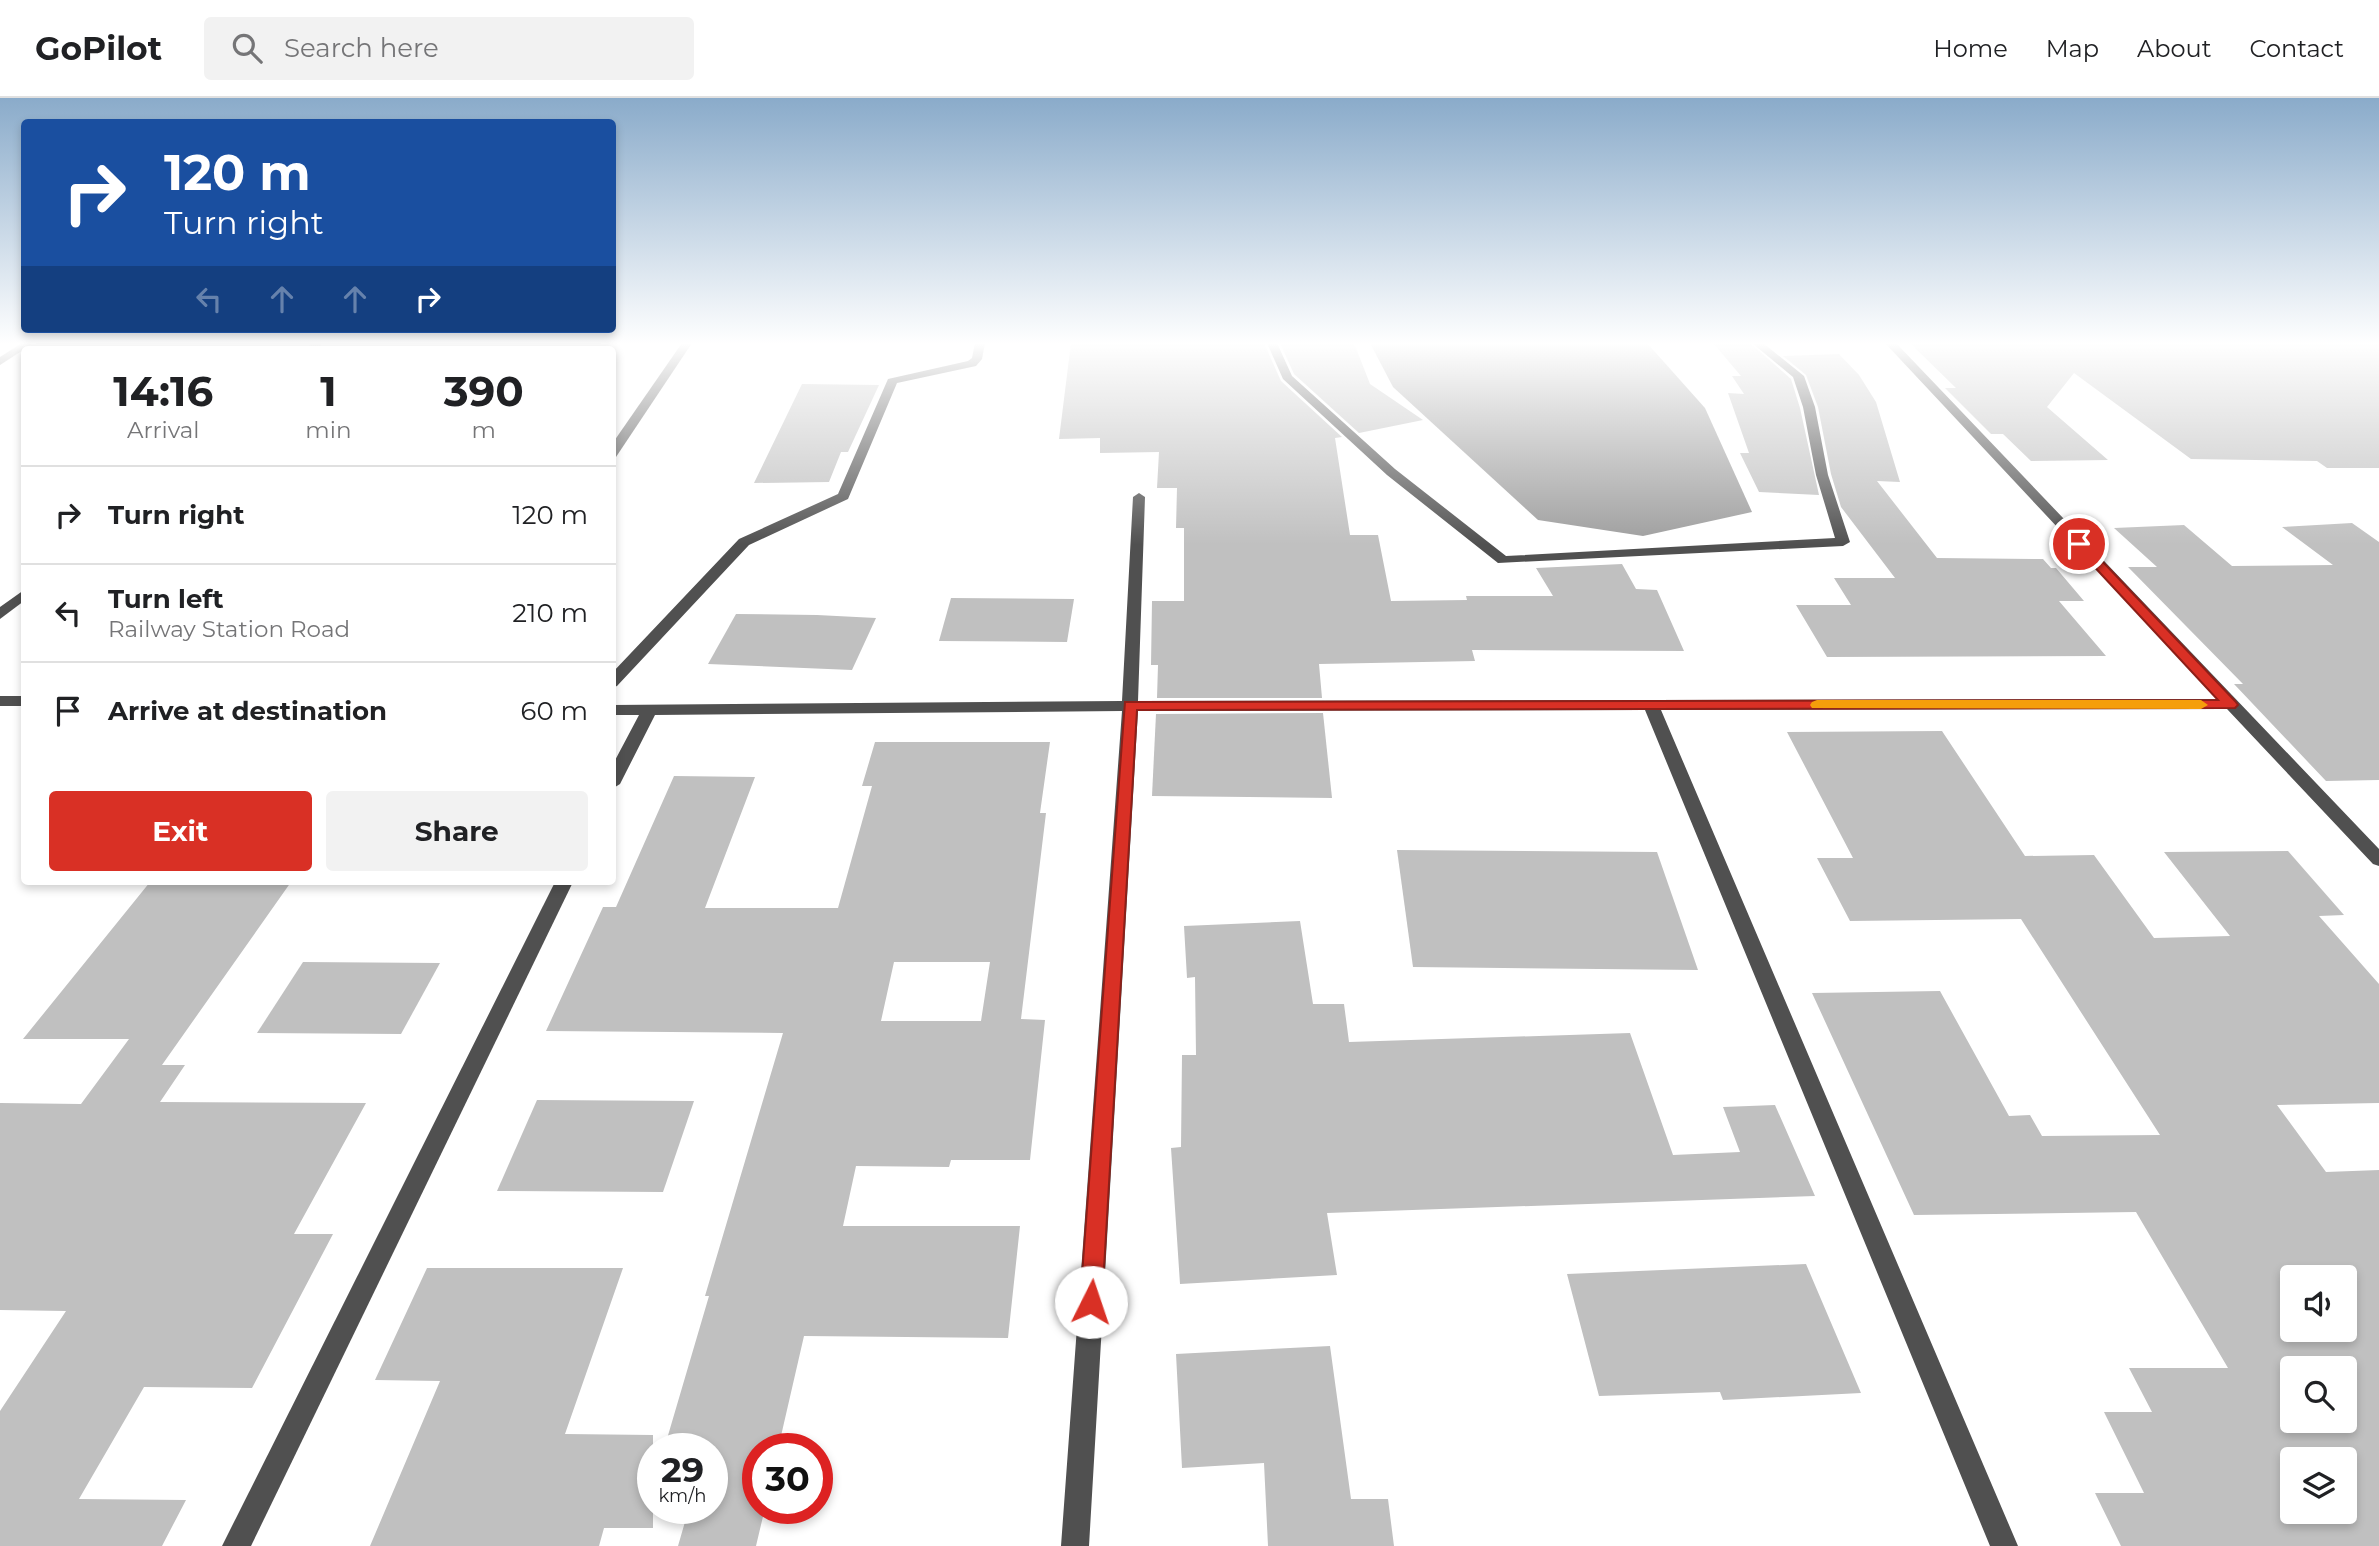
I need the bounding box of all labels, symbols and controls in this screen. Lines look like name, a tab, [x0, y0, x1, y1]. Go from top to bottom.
search box	[204, 17, 694, 80]
text: GoPilot	[35, 28, 162, 68]
icon: search	[228, 29, 266, 67]
text: Search here	[284, 32, 439, 64]
text: Home	[1933, 34, 2008, 63]
text: Map	[2046, 34, 2099, 63]
text: About	[2137, 34, 2211, 63]
text: Contact	[2249, 34, 2344, 63]
text: 120 m	[164, 143, 311, 202]
icon: right	[49, 147, 140, 238]
text: Turn right	[164, 203, 324, 242]
icon: left	[190, 280, 228, 318]
icon: ahead	[263, 280, 301, 318]
icon: ahead	[336, 280, 374, 318]
icon: right	[409, 280, 447, 318]
text: 14:16	[113, 365, 213, 417]
text: 1	[320, 365, 337, 417]
text: 390	[444, 365, 524, 417]
text: Arrival	[127, 416, 199, 444]
text: min	[305, 416, 351, 444]
text: m	[472, 416, 496, 444]
icon: right	[49, 496, 87, 534]
text: Turn right	[108, 499, 244, 531]
text: 120 m	[512, 499, 588, 531]
pin	[2049, 514, 2109, 574]
icon: arrive	[2060, 525, 2098, 563]
text: Turn left	[108, 583, 224, 615]
icon: left	[49, 594, 87, 632]
text: 210 m	[512, 597, 588, 629]
text: Railway Station Road	[108, 615, 350, 643]
icon: arrive	[49, 692, 87, 730]
text: Arrive at destination	[108, 695, 387, 727]
text: 60 m	[521, 695, 588, 727]
button: Exit	[49, 791, 312, 871]
button: Share	[326, 791, 588, 871]
position arrow	[1054, 1265, 1128, 1339]
map controls	[2280, 1265, 2357, 1524]
button: sound	[2280, 1265, 2357, 1342]
button: search	[2280, 1356, 2357, 1433]
speed limit sign: 30	[742, 1433, 833, 1524]
button: layers	[2280, 1447, 2357, 1524]
text: 29	[661, 1448, 704, 1491]
text: km/h	[658, 1485, 707, 1507]

